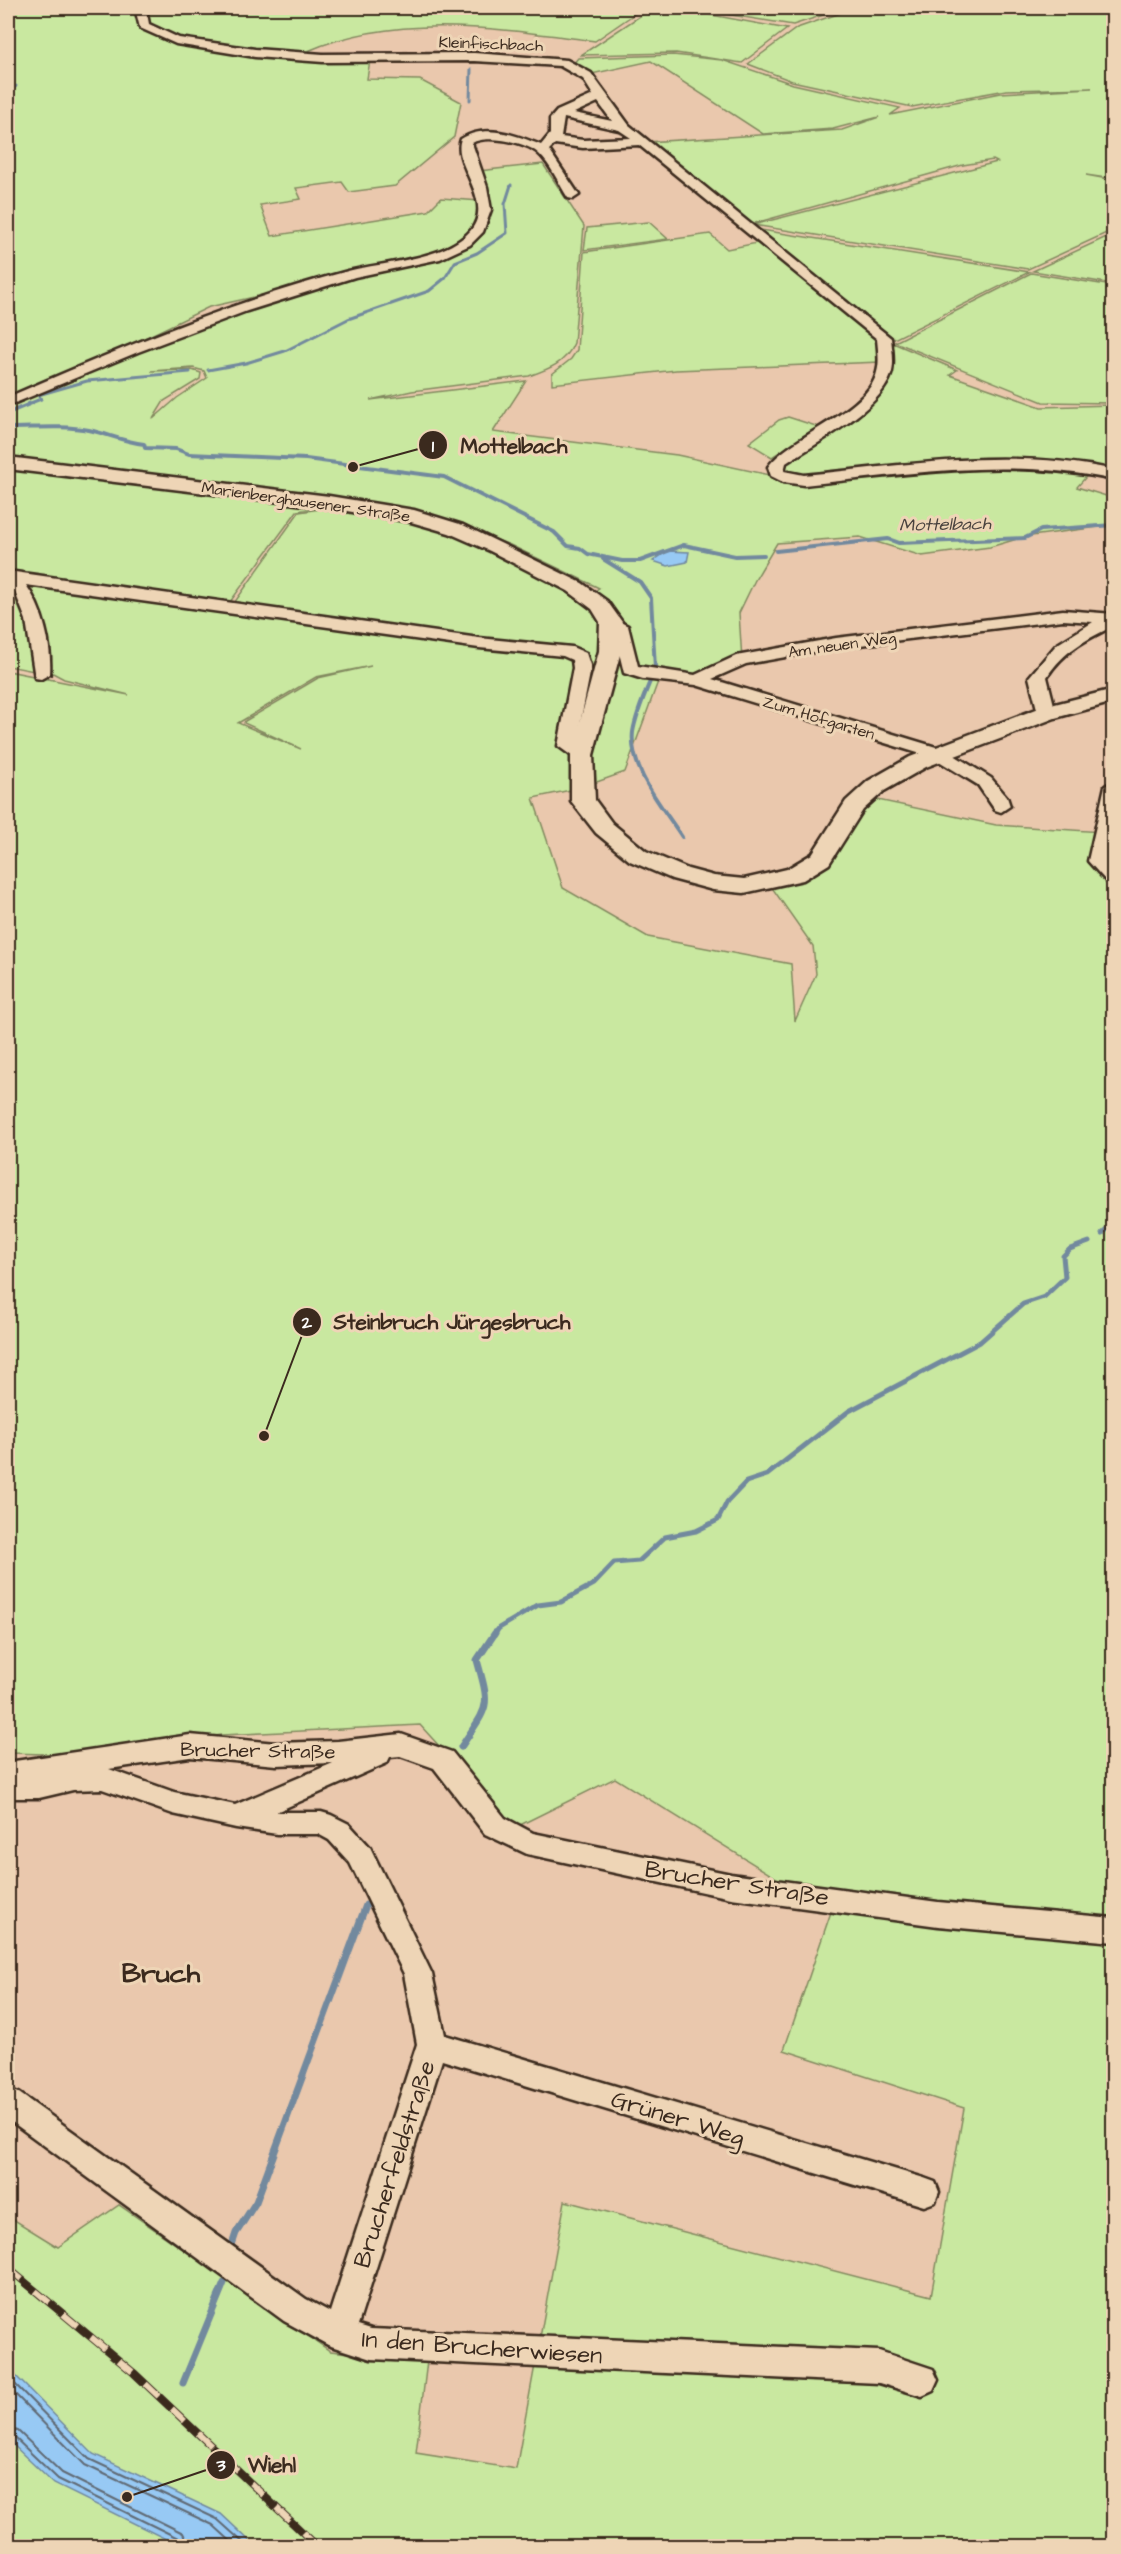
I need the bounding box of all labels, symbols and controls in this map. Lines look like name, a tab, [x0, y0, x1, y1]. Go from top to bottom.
street label: Kleinfischbach	[438, 31, 544, 57]
callout: Mottelbach	[418, 426, 579, 465]
text: Mottelbach	[461, 432, 568, 461]
text: 1	[432, 434, 435, 459]
street label: Marienberghausener Straße	[200, 476, 412, 529]
water label: Mottelbach	[899, 511, 992, 538]
street label: Am neuen Weg	[787, 627, 898, 664]
street label: Zum Hofgarten	[760, 690, 877, 746]
callout: Steinbruch Jürgesbruch	[292, 1302, 583, 1341]
text: Steinbruch Jürgesbruch	[333, 1308, 571, 1339]
text: 2	[301, 1310, 313, 1335]
street label: Brucher Straße	[180, 1736, 336, 1766]
street label: Brucher Straße	[642, 1853, 831, 1915]
district label: Bruch	[122, 1955, 201, 1993]
street label: Brucherfeldstraße	[345, 2056, 445, 2272]
street label: Grüner Weg	[607, 2083, 749, 2156]
street label: In den Brucherwiesen	[361, 2323, 603, 2373]
callout: Wiehl	[206, 2445, 308, 2484]
text: Wiehl	[247, 2451, 297, 2480]
text: 3	[215, 2453, 226, 2478]

